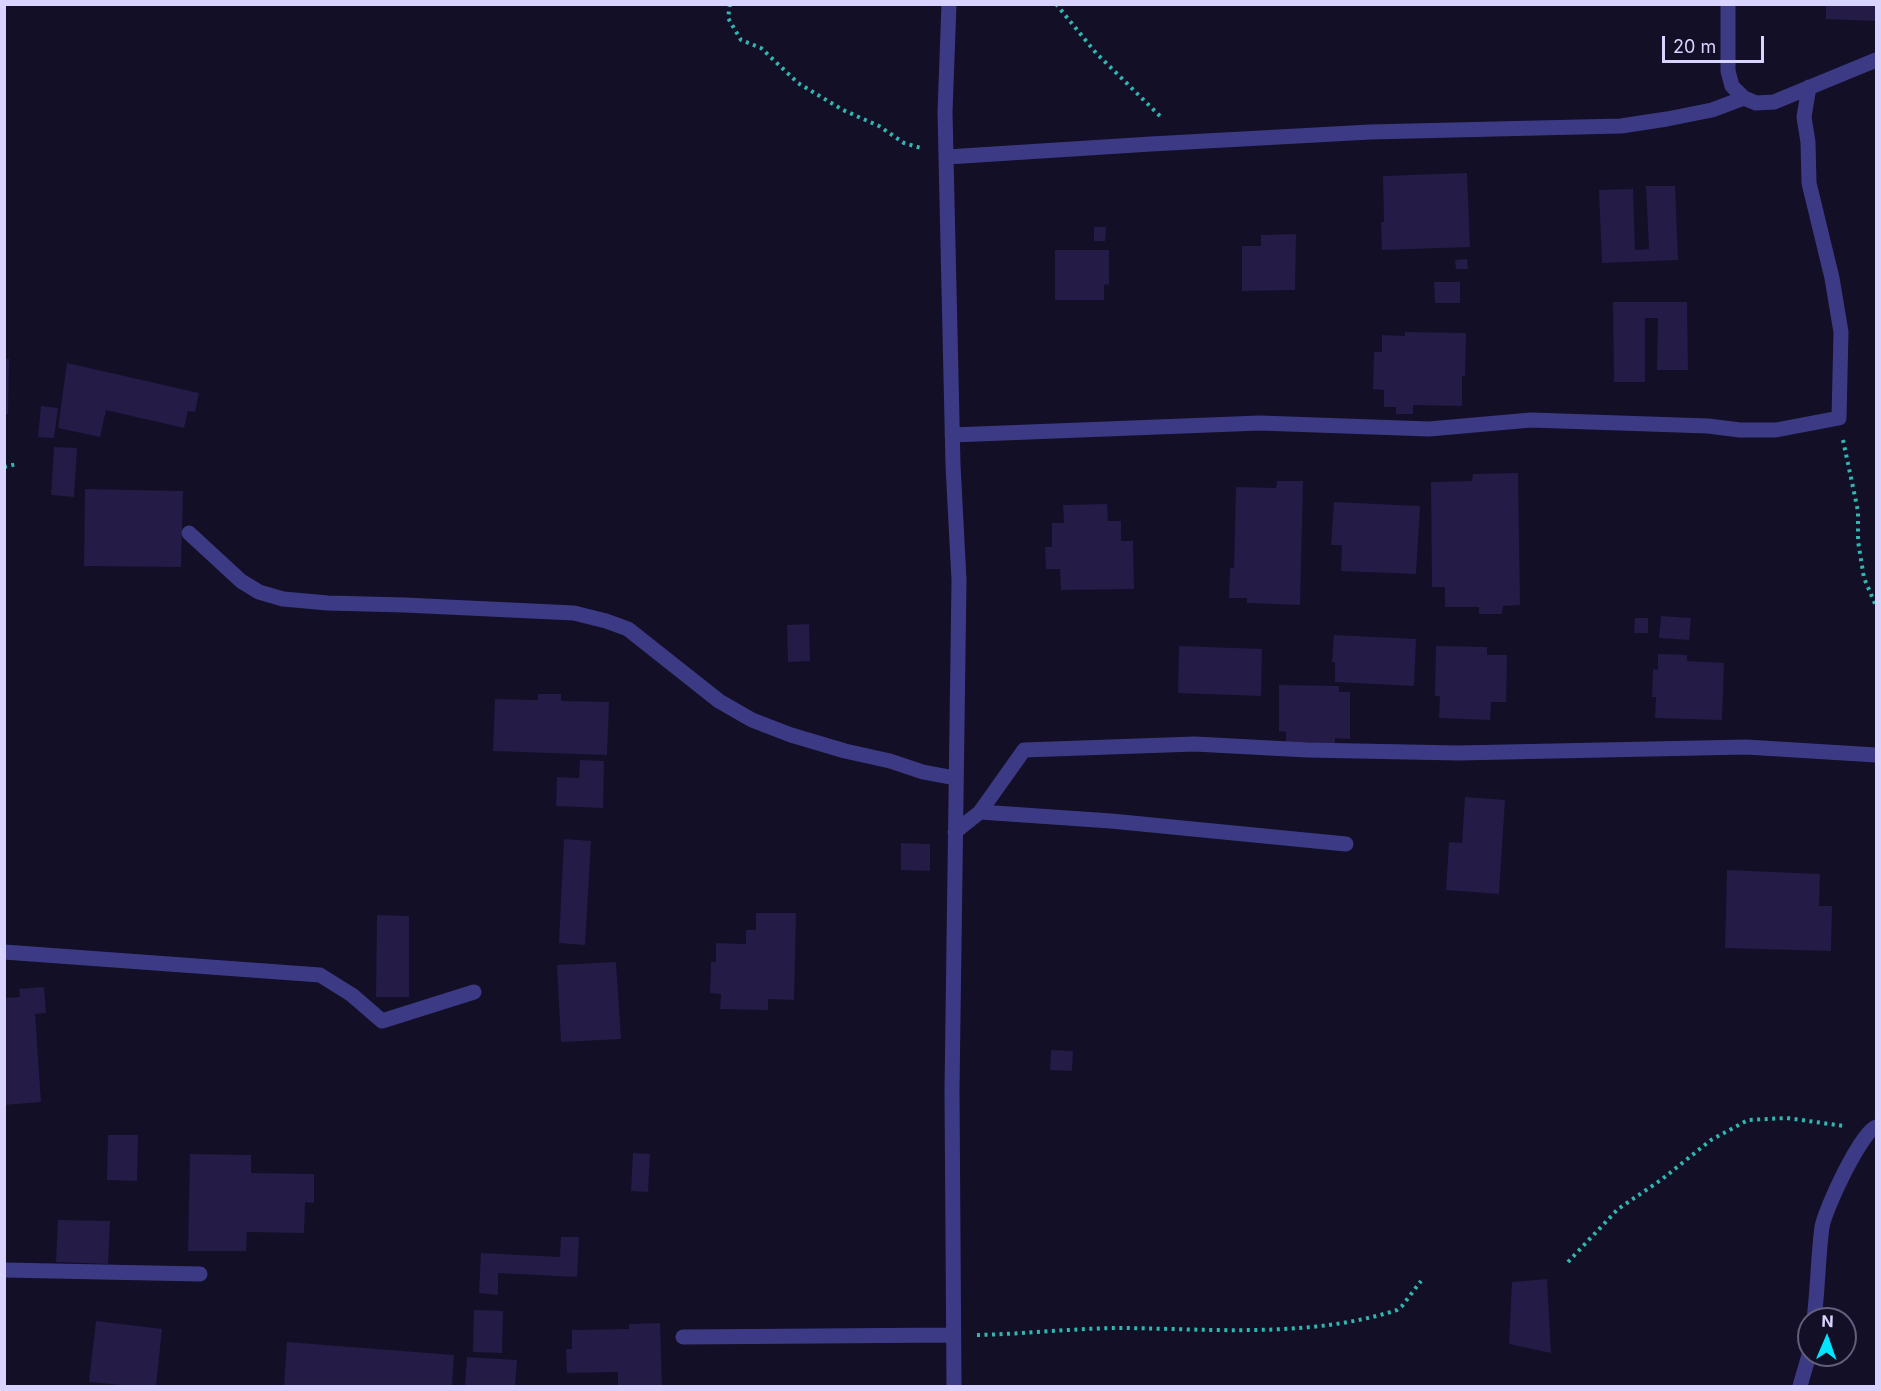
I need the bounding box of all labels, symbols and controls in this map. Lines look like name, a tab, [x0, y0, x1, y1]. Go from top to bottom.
scale bar	[1665, 24, 1767, 62]
text: 20 m	[1673, 36, 1716, 57]
north arrow	[1797, 1307, 1857, 1367]
text: N	[1821, 1311, 1834, 1331]

